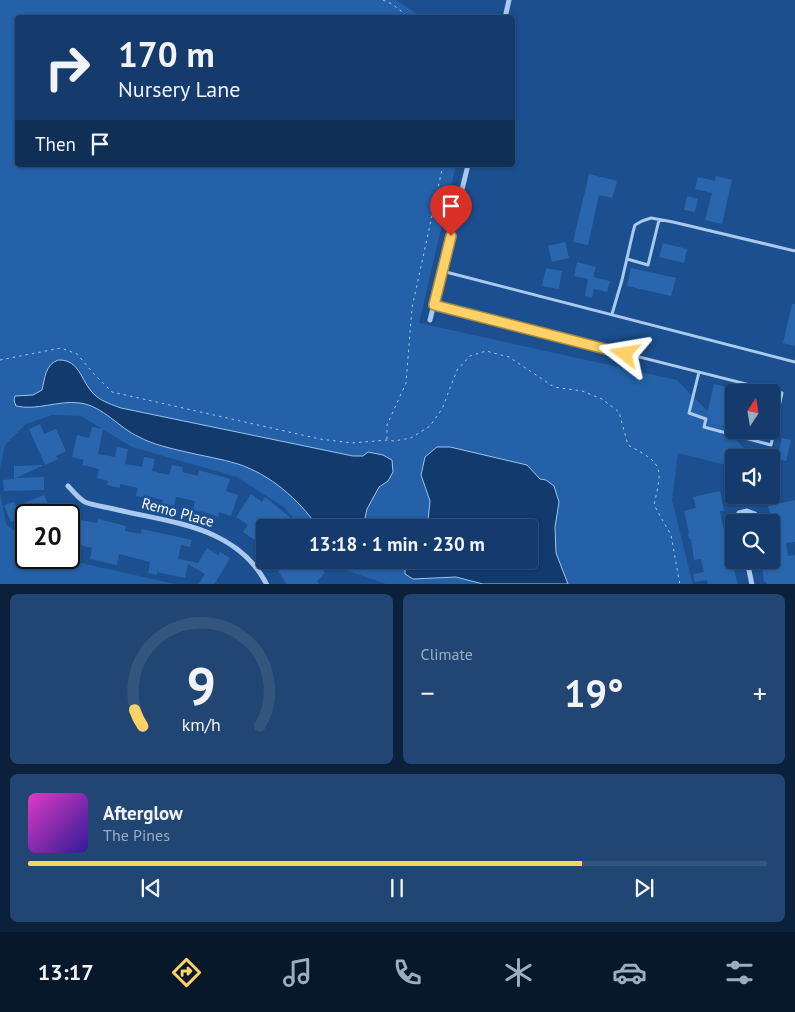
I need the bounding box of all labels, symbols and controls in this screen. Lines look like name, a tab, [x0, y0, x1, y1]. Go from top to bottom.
text: 170 m	[118, 31, 215, 77]
icon: right	[35, 35, 100, 100]
text: Nursery Lane	[118, 75, 240, 103]
icon: arrive	[86, 130, 114, 158]
text: Then	[35, 132, 76, 156]
pin	[430, 185, 472, 236]
icon: arrive	[437, 192, 465, 220]
position arrow	[598, 327, 650, 379]
north arrow	[725, 384, 780, 439]
map controls	[725, 384, 780, 569]
button: sound	[725, 449, 780, 504]
street label: Remo Place	[140, 493, 216, 531]
speed limit sign: 20	[15, 504, 80, 569]
button: search	[725, 514, 780, 569]
text: 13:18 · 1 min · 230 m	[309, 532, 485, 556]
text: Climate	[421, 644, 473, 664]
text: 9	[187, 652, 216, 719]
text: 19°	[564, 668, 624, 717]
text: −	[421, 674, 435, 711]
text: +	[753, 674, 767, 711]
text: km/h	[182, 713, 221, 736]
text: Afterglow	[103, 801, 183, 825]
text: The Pines	[103, 825, 170, 845]
icon: previous	[137, 874, 165, 902]
icon: pause	[383, 874, 411, 902]
icon: next	[630, 874, 658, 902]
icon: directions	[169, 955, 204, 990]
icon: music	[280, 955, 315, 990]
icon: phone	[390, 955, 425, 990]
icon: climate	[501, 955, 536, 990]
icon: car	[612, 955, 647, 990]
icon: filters	[722, 955, 757, 990]
text: 13:17	[38, 958, 94, 986]

